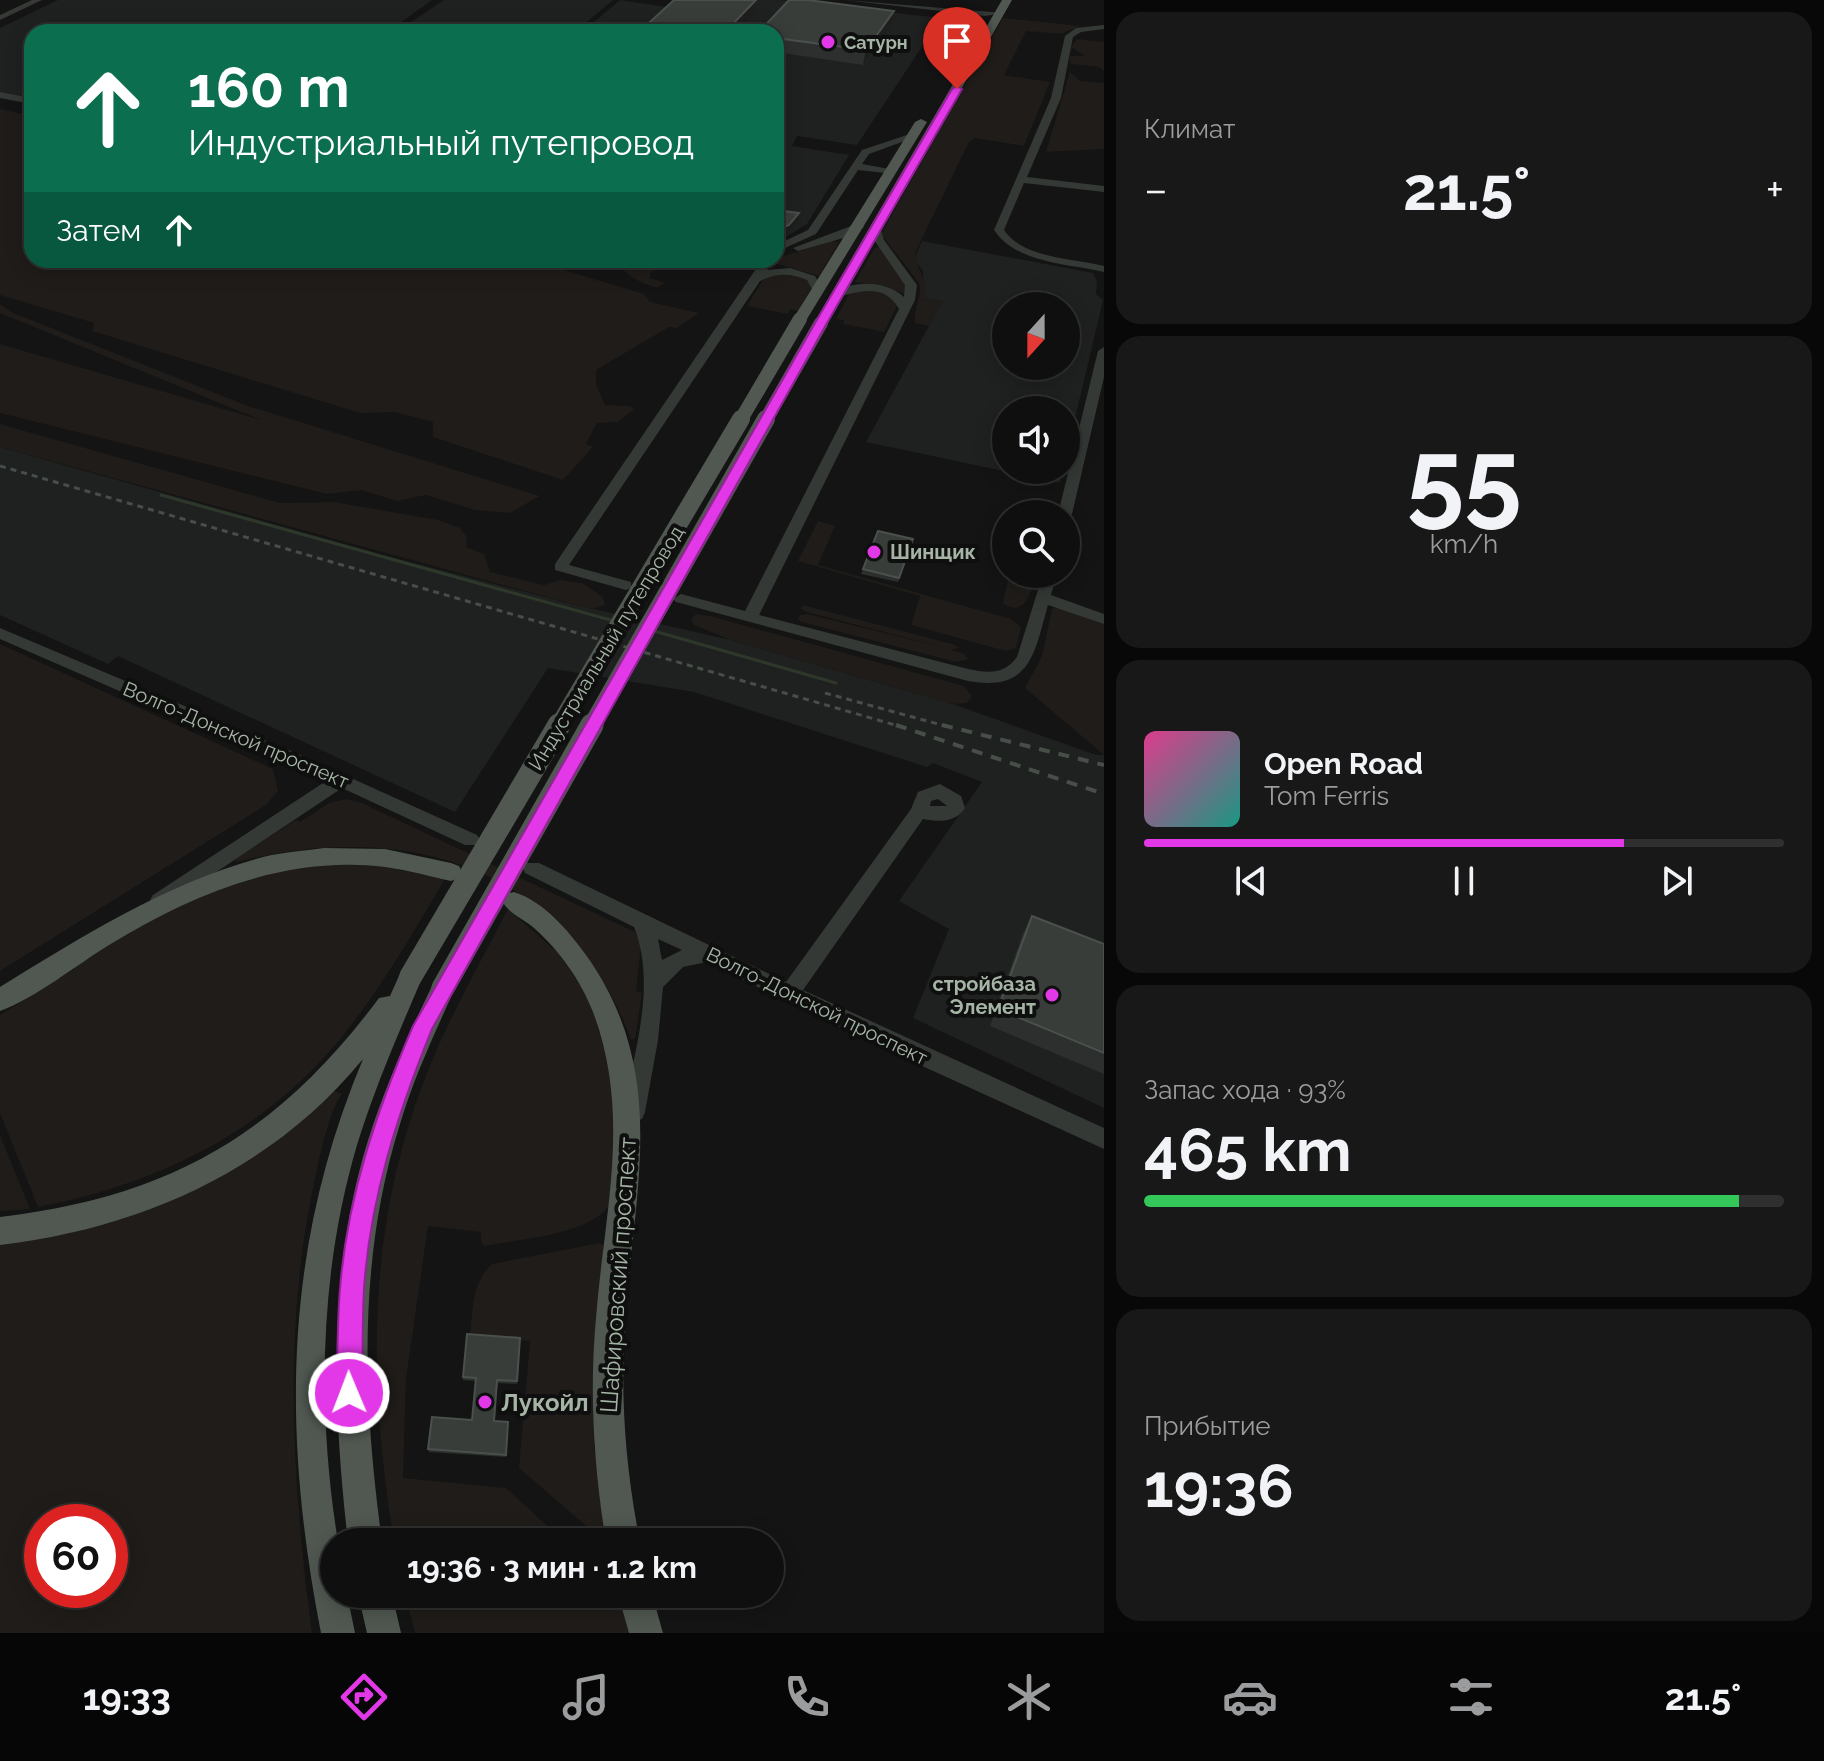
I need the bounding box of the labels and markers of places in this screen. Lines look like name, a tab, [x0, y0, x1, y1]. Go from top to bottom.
pin	[923, 7, 991, 89]
place label: Сатурн	[844, 32, 908, 53]
marker: Сатурн	[819, 33, 837, 51]
place label: Шинщик	[890, 540, 976, 564]
marker: Шинщик	[865, 543, 883, 561]
place label: стройбаза Элемент	[932, 972, 1036, 1019]
marker: стройбаза Элемент	[1043, 986, 1061, 1004]
place label: Лукойл	[501, 1388, 589, 1417]
marker: Лукойл	[476, 1393, 494, 1411]

